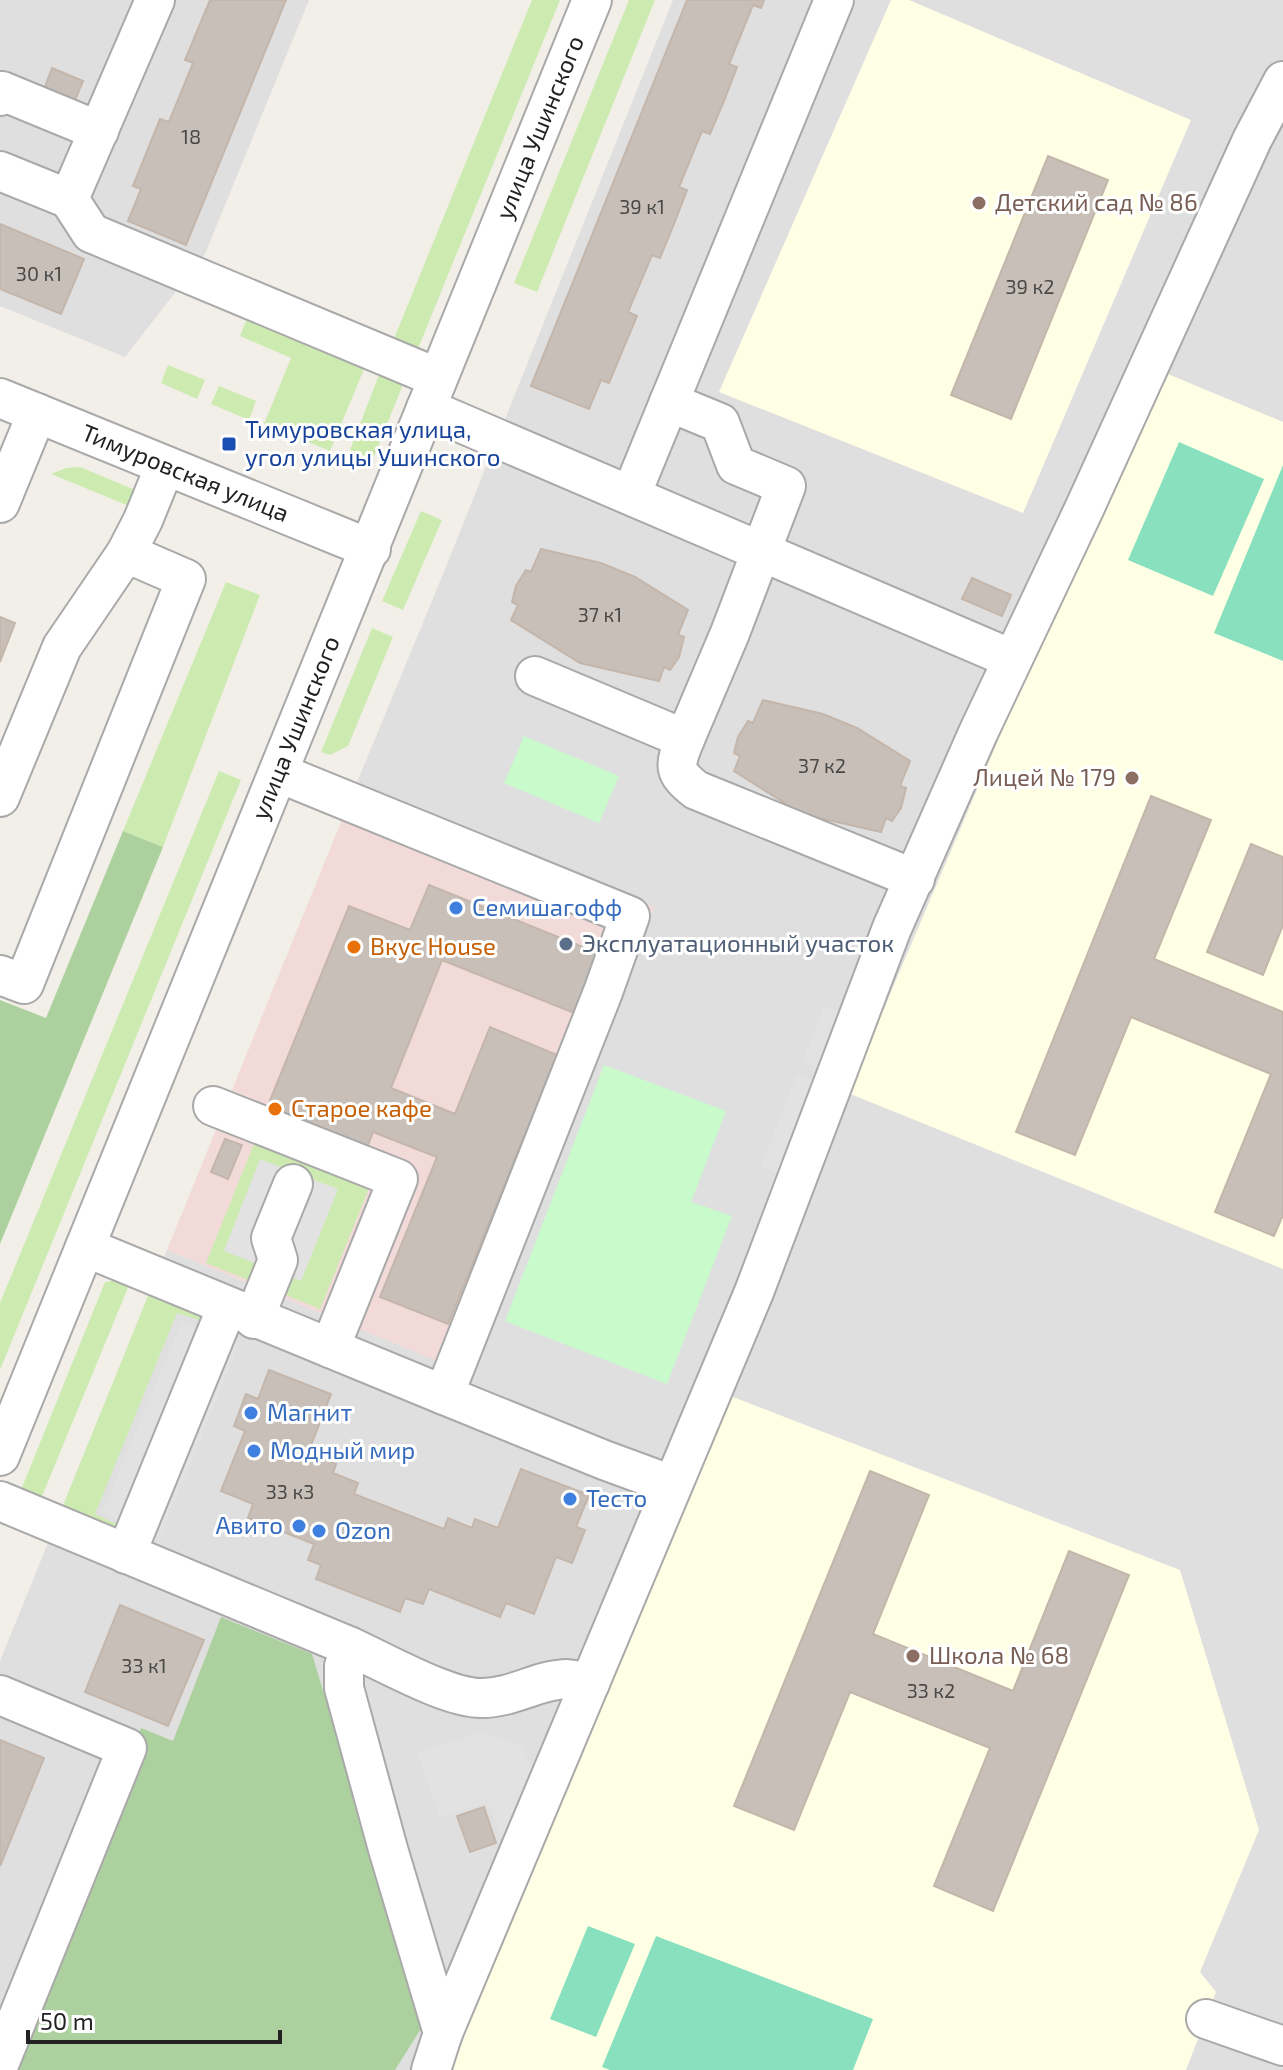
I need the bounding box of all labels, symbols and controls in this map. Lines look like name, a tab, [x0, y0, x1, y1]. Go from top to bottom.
street label: улица Ушинского	[488, 31, 589, 223]
house number: 18	[181, 124, 201, 148]
place label: Детский сад № 86	[995, 187, 1198, 216]
house number: 39 к1	[619, 194, 665, 218]
marker: Детский сад № 86	[970, 194, 988, 212]
house number: 30 к1	[16, 261, 62, 285]
house number: 39 к2	[1006, 274, 1054, 298]
place label: Тимуровская улица, угол улицы Ушинского	[245, 414, 501, 472]
street label: Тимуровская улица	[78, 417, 294, 527]
marker: Тимуровская улица, угол улицы Ушинского	[220, 435, 238, 453]
house number: 37 к1	[578, 602, 622, 626]
street label: улица Ушинского	[244, 631, 345, 824]
house number: 37 к2	[798, 753, 846, 777]
place label: Лицей № 179	[973, 762, 1116, 791]
marker: Лицей № 179	[1123, 769, 1141, 787]
place label: Семишагофф	[472, 892, 622, 921]
marker: Семишагофф	[447, 899, 465, 917]
place label: Эксплуатационный участок	[582, 928, 894, 958]
place label: Вкус House	[370, 931, 496, 961]
marker: Эксплуатационный участок	[557, 935, 575, 953]
marker: Вкус House	[345, 938, 363, 956]
place label: Старое кафе	[291, 1093, 432, 1122]
marker: Старое кафе	[266, 1100, 284, 1118]
place label: Магнит	[267, 1397, 352, 1426]
marker: Магнит	[242, 1404, 260, 1422]
place label: Модный мир	[270, 1435, 415, 1464]
marker: Модный мир	[245, 1442, 263, 1460]
house number: 33 к3	[266, 1479, 314, 1503]
place label: Тесто	[586, 1483, 647, 1512]
marker: Тесто	[561, 1490, 579, 1508]
place label: Авито	[215, 1510, 283, 1539]
place label: Ozon	[335, 1515, 391, 1544]
marker: Авито	[290, 1517, 308, 1535]
marker: Ozon	[310, 1522, 328, 1540]
place label: Школа № 68	[929, 1640, 1069, 1669]
marker: Школа № 68	[904, 1647, 922, 1665]
house number: 33 к1	[121, 1653, 167, 1677]
house number: 33 к2	[907, 1678, 955, 1702]
scale bar	[28, 1994, 280, 2044]
text: 50 m	[40, 2006, 94, 2035]

